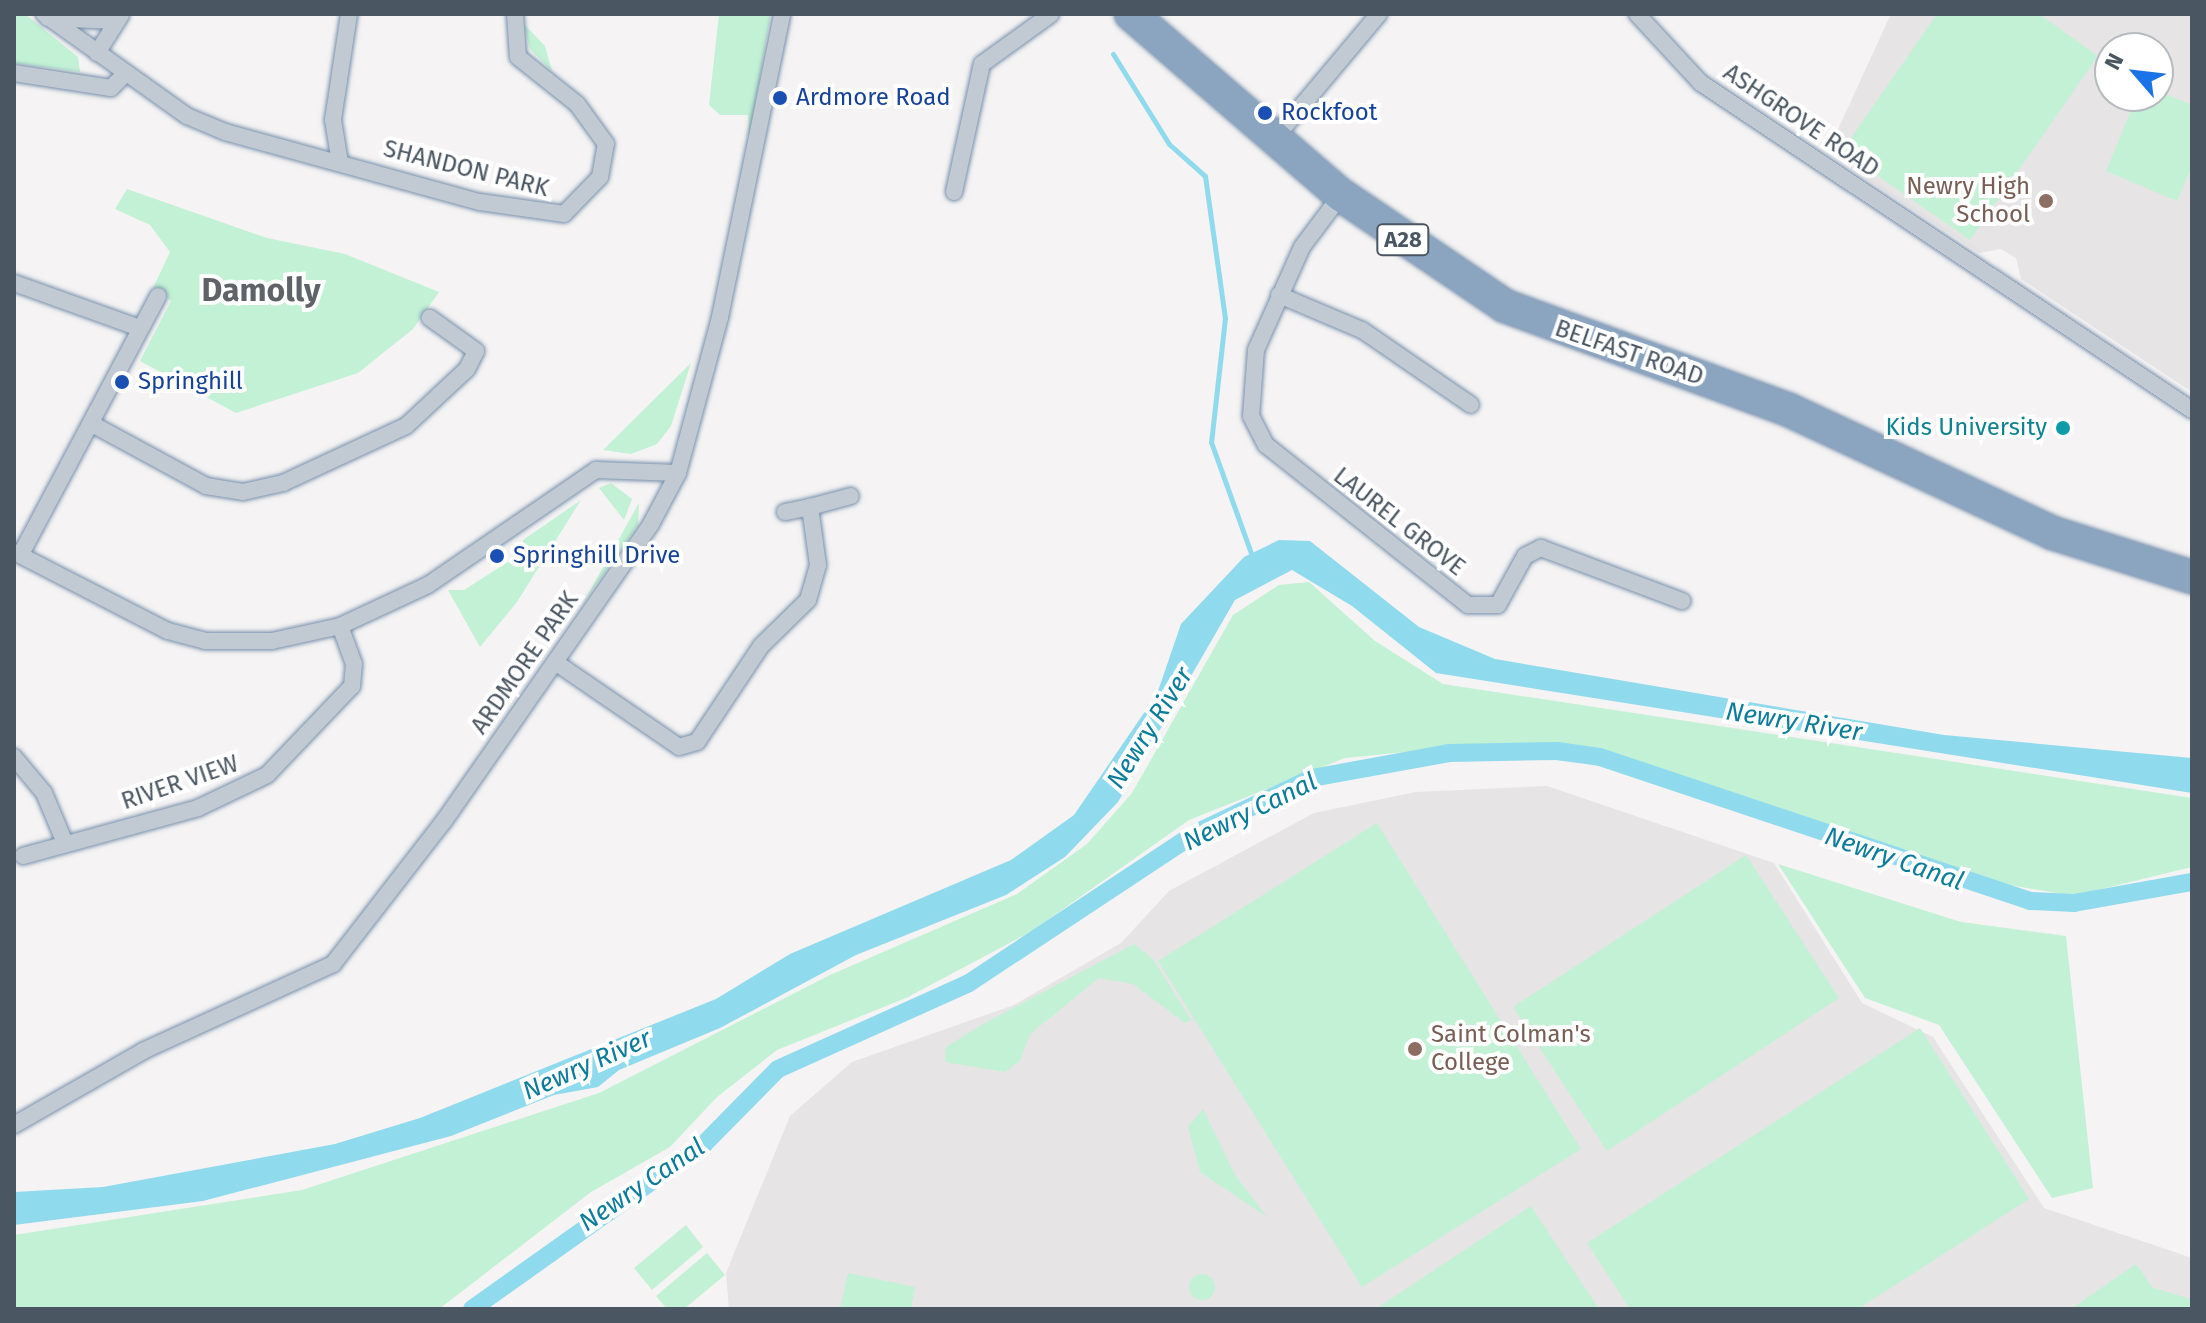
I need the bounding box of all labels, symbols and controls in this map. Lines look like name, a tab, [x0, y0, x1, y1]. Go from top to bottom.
north arrow	[2094, 32, 2174, 112]
text: N	[2099, 49, 2129, 74]
street label: ASHGROVE ROAD	[1718, 58, 1884, 184]
place label: Ardmore Road	[796, 84, 951, 112]
marker: Ardmore Road	[771, 89, 789, 107]
place label: Rockfoot	[1281, 99, 1377, 127]
marker: Rockfoot	[1256, 104, 1274, 122]
street label: SHANDON PARK	[380, 135, 552, 203]
place label: Newry High School	[1906, 173, 2030, 229]
marker: Newry High School	[2037, 192, 2055, 210]
road number: A28	[1375, 222, 1431, 258]
district label: Damolly	[201, 271, 321, 309]
street label: BELFAST ROAD	[1551, 314, 1707, 392]
place label: Springhill	[138, 368, 243, 396]
marker: Springhill	[113, 373, 131, 391]
place label: Kids University	[1885, 414, 2047, 442]
marker: Kids University	[2054, 419, 2072, 437]
street label: LAUREL GROVE	[1327, 462, 1471, 582]
place label: Springhill Drive	[513, 542, 680, 570]
marker: Springhill Drive	[488, 547, 506, 565]
street label: ARDMORE PARK	[465, 586, 585, 740]
water label: Newry River	[1100, 661, 1200, 795]
water label: Newry River	[1724, 696, 1864, 748]
street label: RIVER VIEW	[118, 750, 242, 816]
water label: Newry Canal	[1178, 766, 1322, 858]
water label: Newry Canal	[1820, 821, 1968, 897]
place label: Saint Colman's College	[1431, 1021, 1591, 1077]
water label: Newry River	[518, 1023, 656, 1107]
marker: Saint Colman's College	[1406, 1040, 1424, 1058]
water label: Newry Canal	[573, 1132, 711, 1238]

